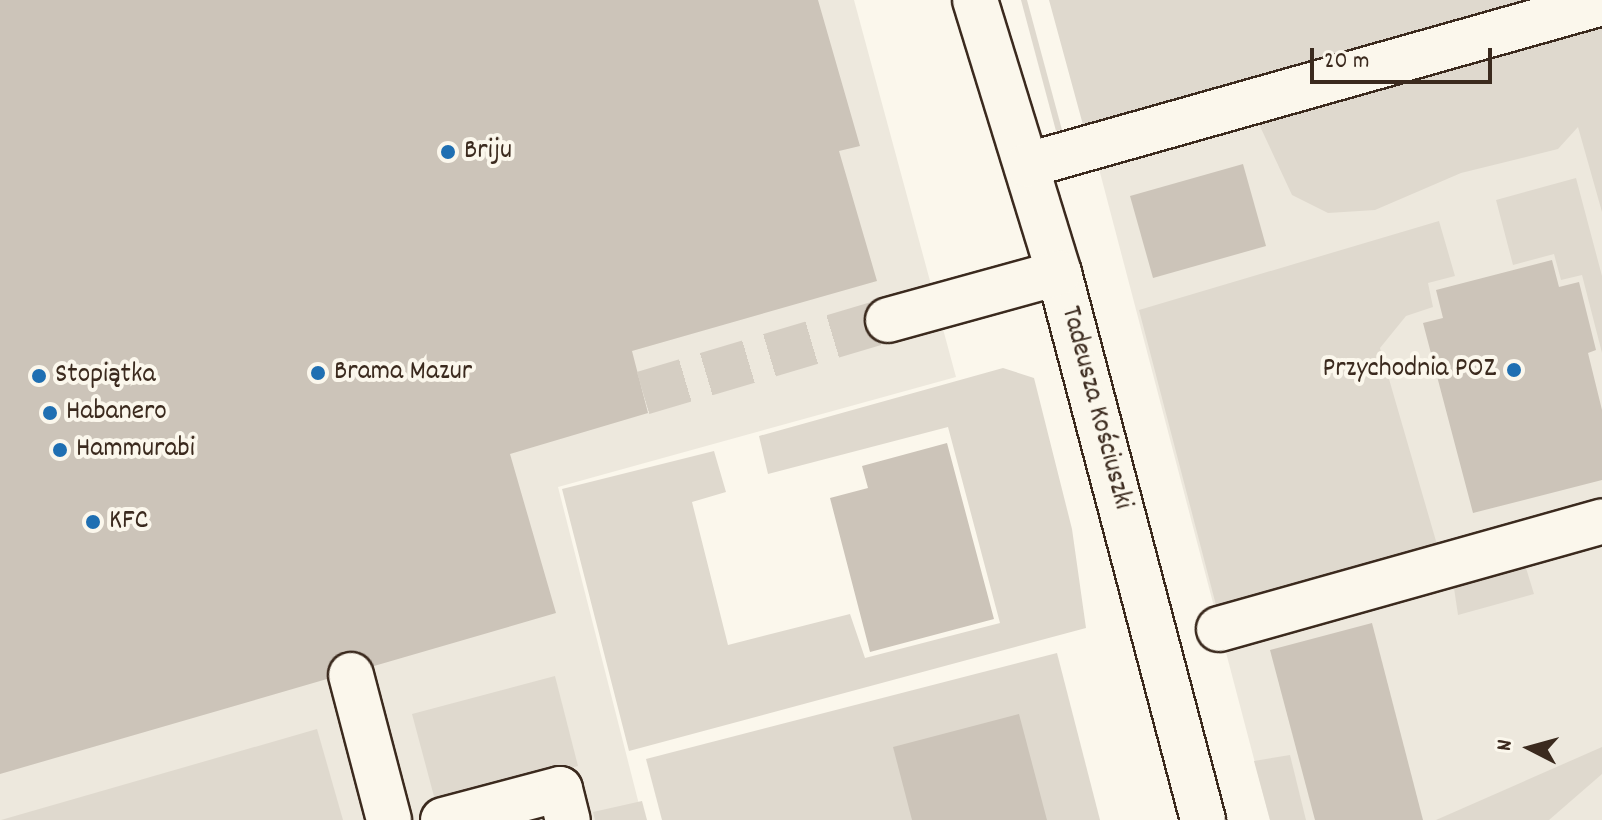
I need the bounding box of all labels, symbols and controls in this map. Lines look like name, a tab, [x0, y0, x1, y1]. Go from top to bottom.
scale bar	[1314, 32, 1496, 82]
text: 20 m	[1324, 45, 1370, 79]
place label: Briju	[464, 135, 512, 169]
marker: Briju	[439, 143, 457, 161]
street label: Tadeusza Kościuszki	[1052, 303, 1138, 513]
place label: Przychodnia POZ	[1323, 353, 1496, 387]
place label: Brama Mazur	[334, 356, 472, 390]
place label: Stopiątka	[55, 359, 156, 393]
marker: Przychodnia POZ	[1503, 359, 1525, 381]
marker: Brama Mazur	[309, 364, 327, 382]
marker: Stopiątka	[30, 367, 48, 385]
place label: Habanero	[66, 396, 167, 430]
marker: Habanero	[41, 404, 59, 422]
place label: Hammurabi	[76, 433, 195, 467]
marker: Hammurabi	[51, 441, 69, 459]
place label: KFC	[109, 505, 148, 539]
marker: KFC	[84, 513, 102, 531]
north arrow	[1490, 708, 1570, 788]
text: N	[1490, 738, 1522, 752]

